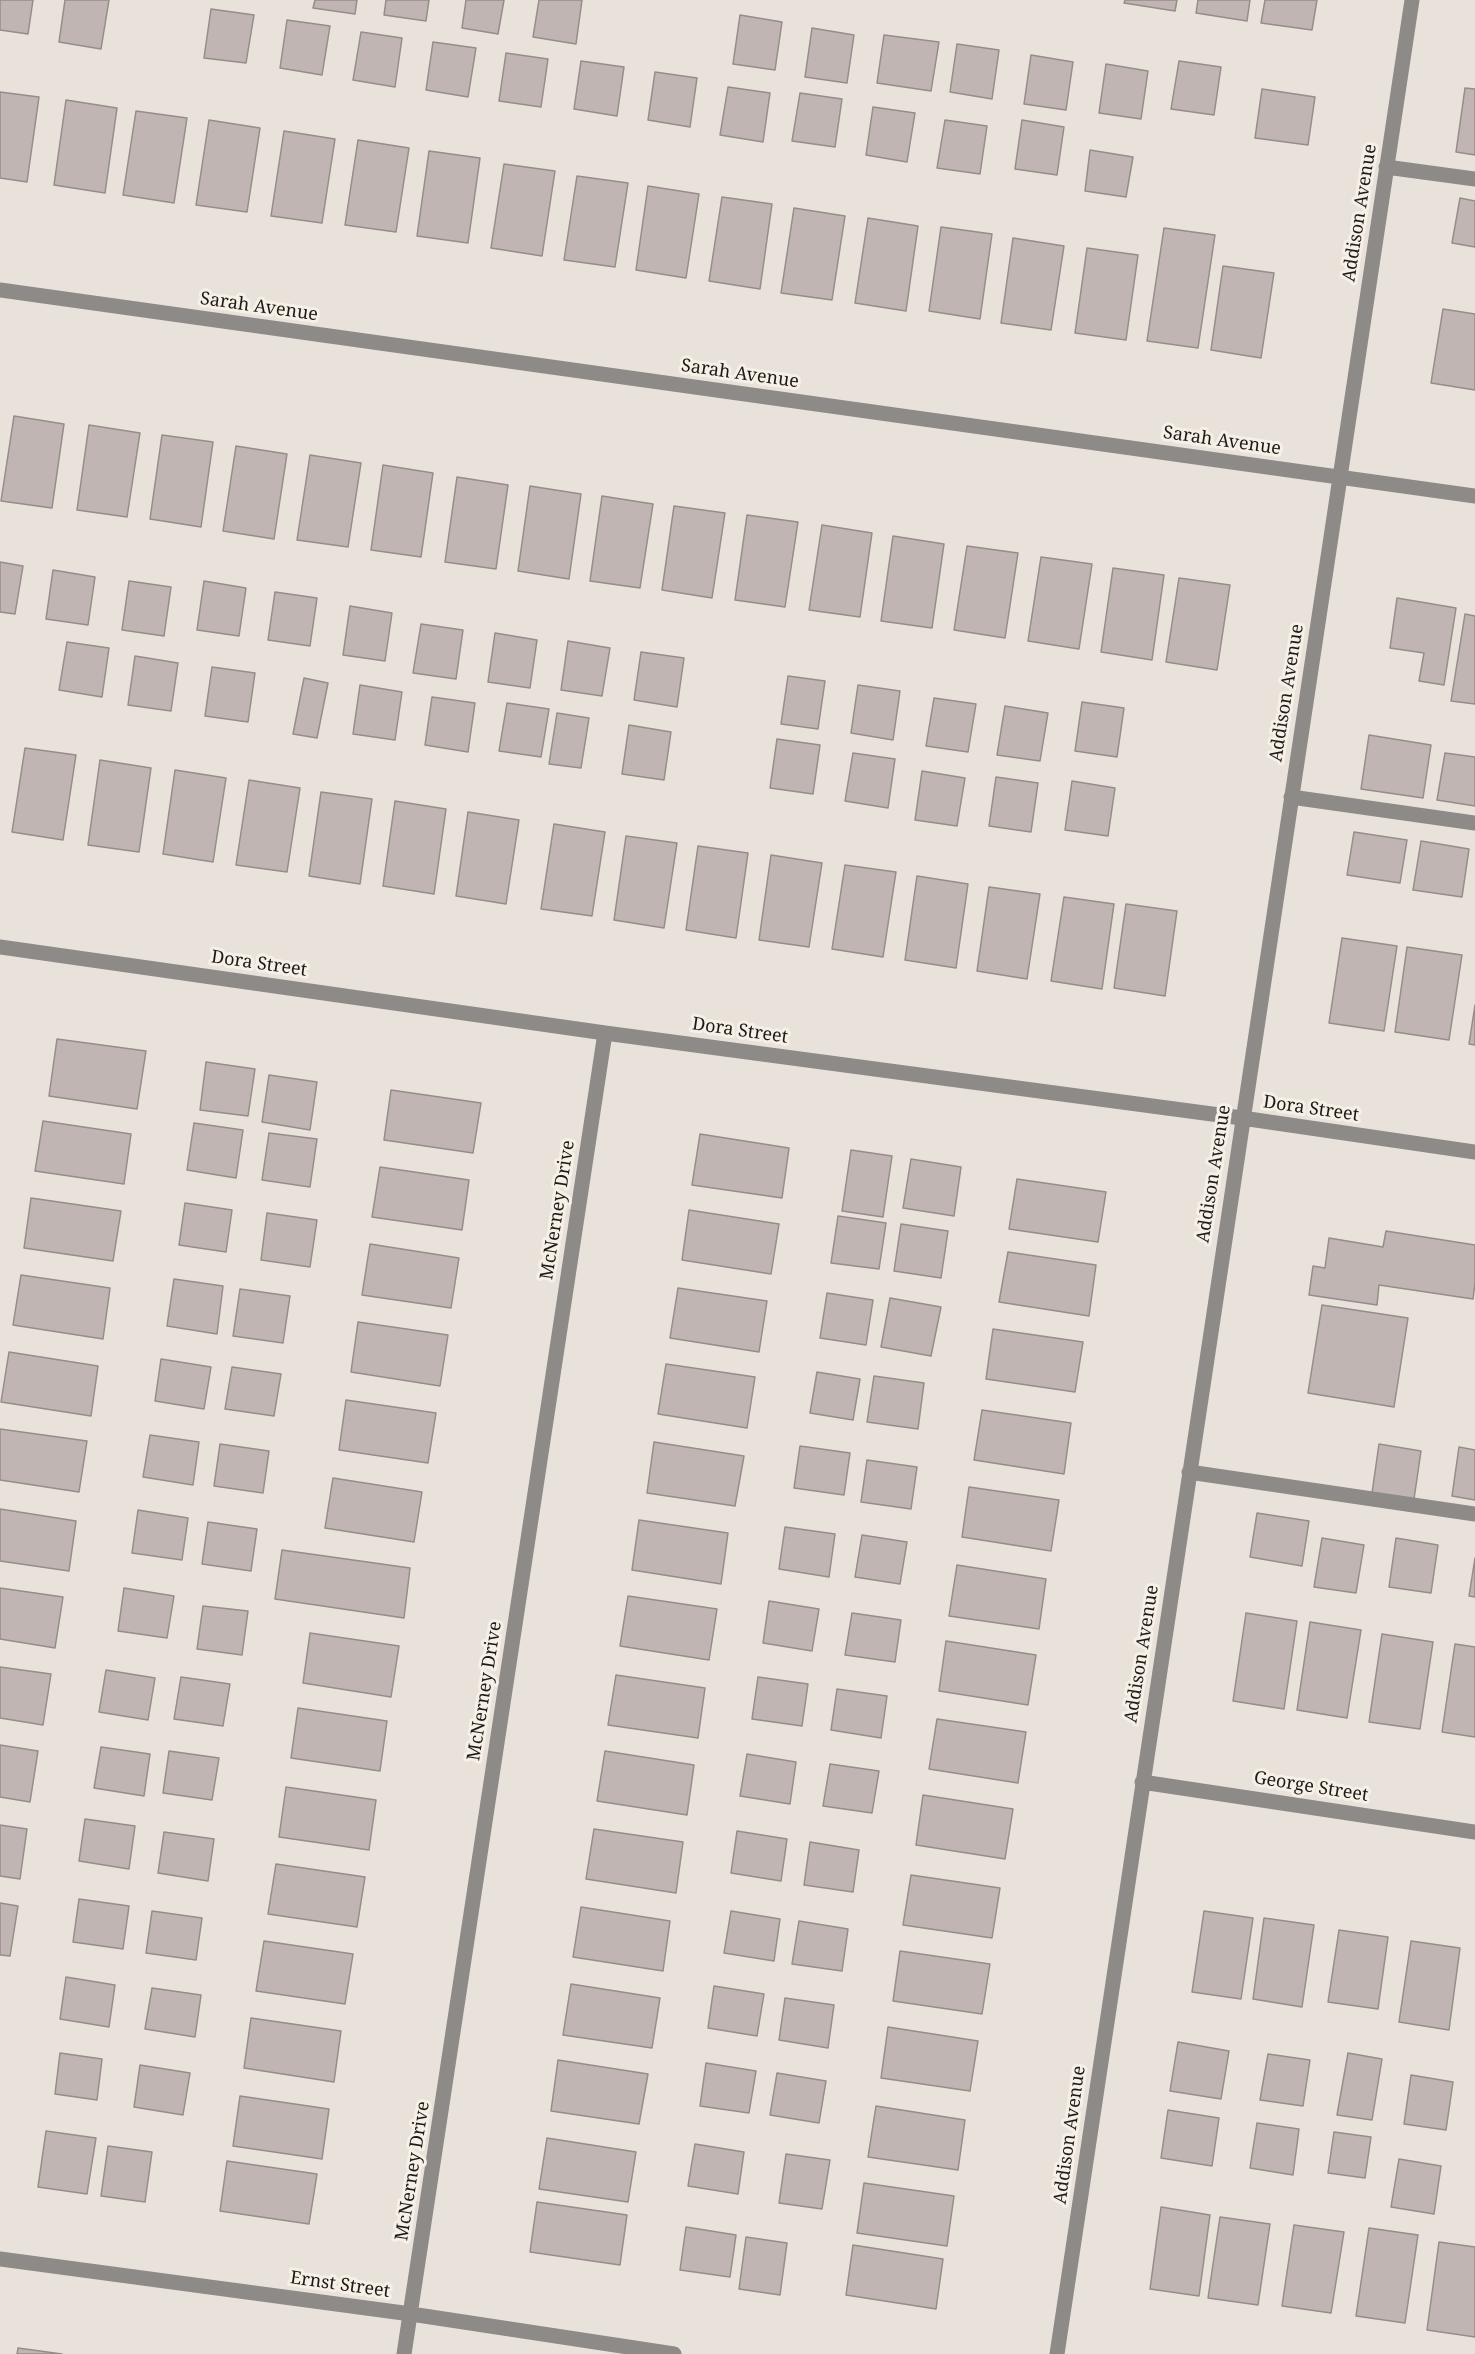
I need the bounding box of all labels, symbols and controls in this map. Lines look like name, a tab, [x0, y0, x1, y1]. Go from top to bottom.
street label: Addison Avenue	[1338, 143, 1382, 283]
street label: Sarah Avenue	[199, 288, 319, 326]
street label: Sarah Avenue	[680, 355, 800, 393]
street label: Sarah Avenue	[1162, 422, 1282, 460]
street label: Addison Avenue	[1265, 623, 1309, 763]
street label: Dora Street	[210, 947, 308, 981]
street label: Dora Street	[691, 1014, 789, 1048]
street label: Dora Street	[1262, 1092, 1360, 1126]
street label: Addison Avenue	[1192, 1104, 1236, 1244]
street label: McNerney Drive	[536, 1139, 580, 1281]
street label: Addison Avenue	[1120, 1584, 1164, 1724]
street label: McNerney Drive	[463, 1620, 507, 1762]
street label: George Street	[1252, 1767, 1370, 1807]
street label: Addison Avenue	[1050, 2065, 1090, 2205]
street label: McNerney Drive	[391, 2100, 435, 2242]
street label: Ernst Street	[289, 2267, 391, 2303]

